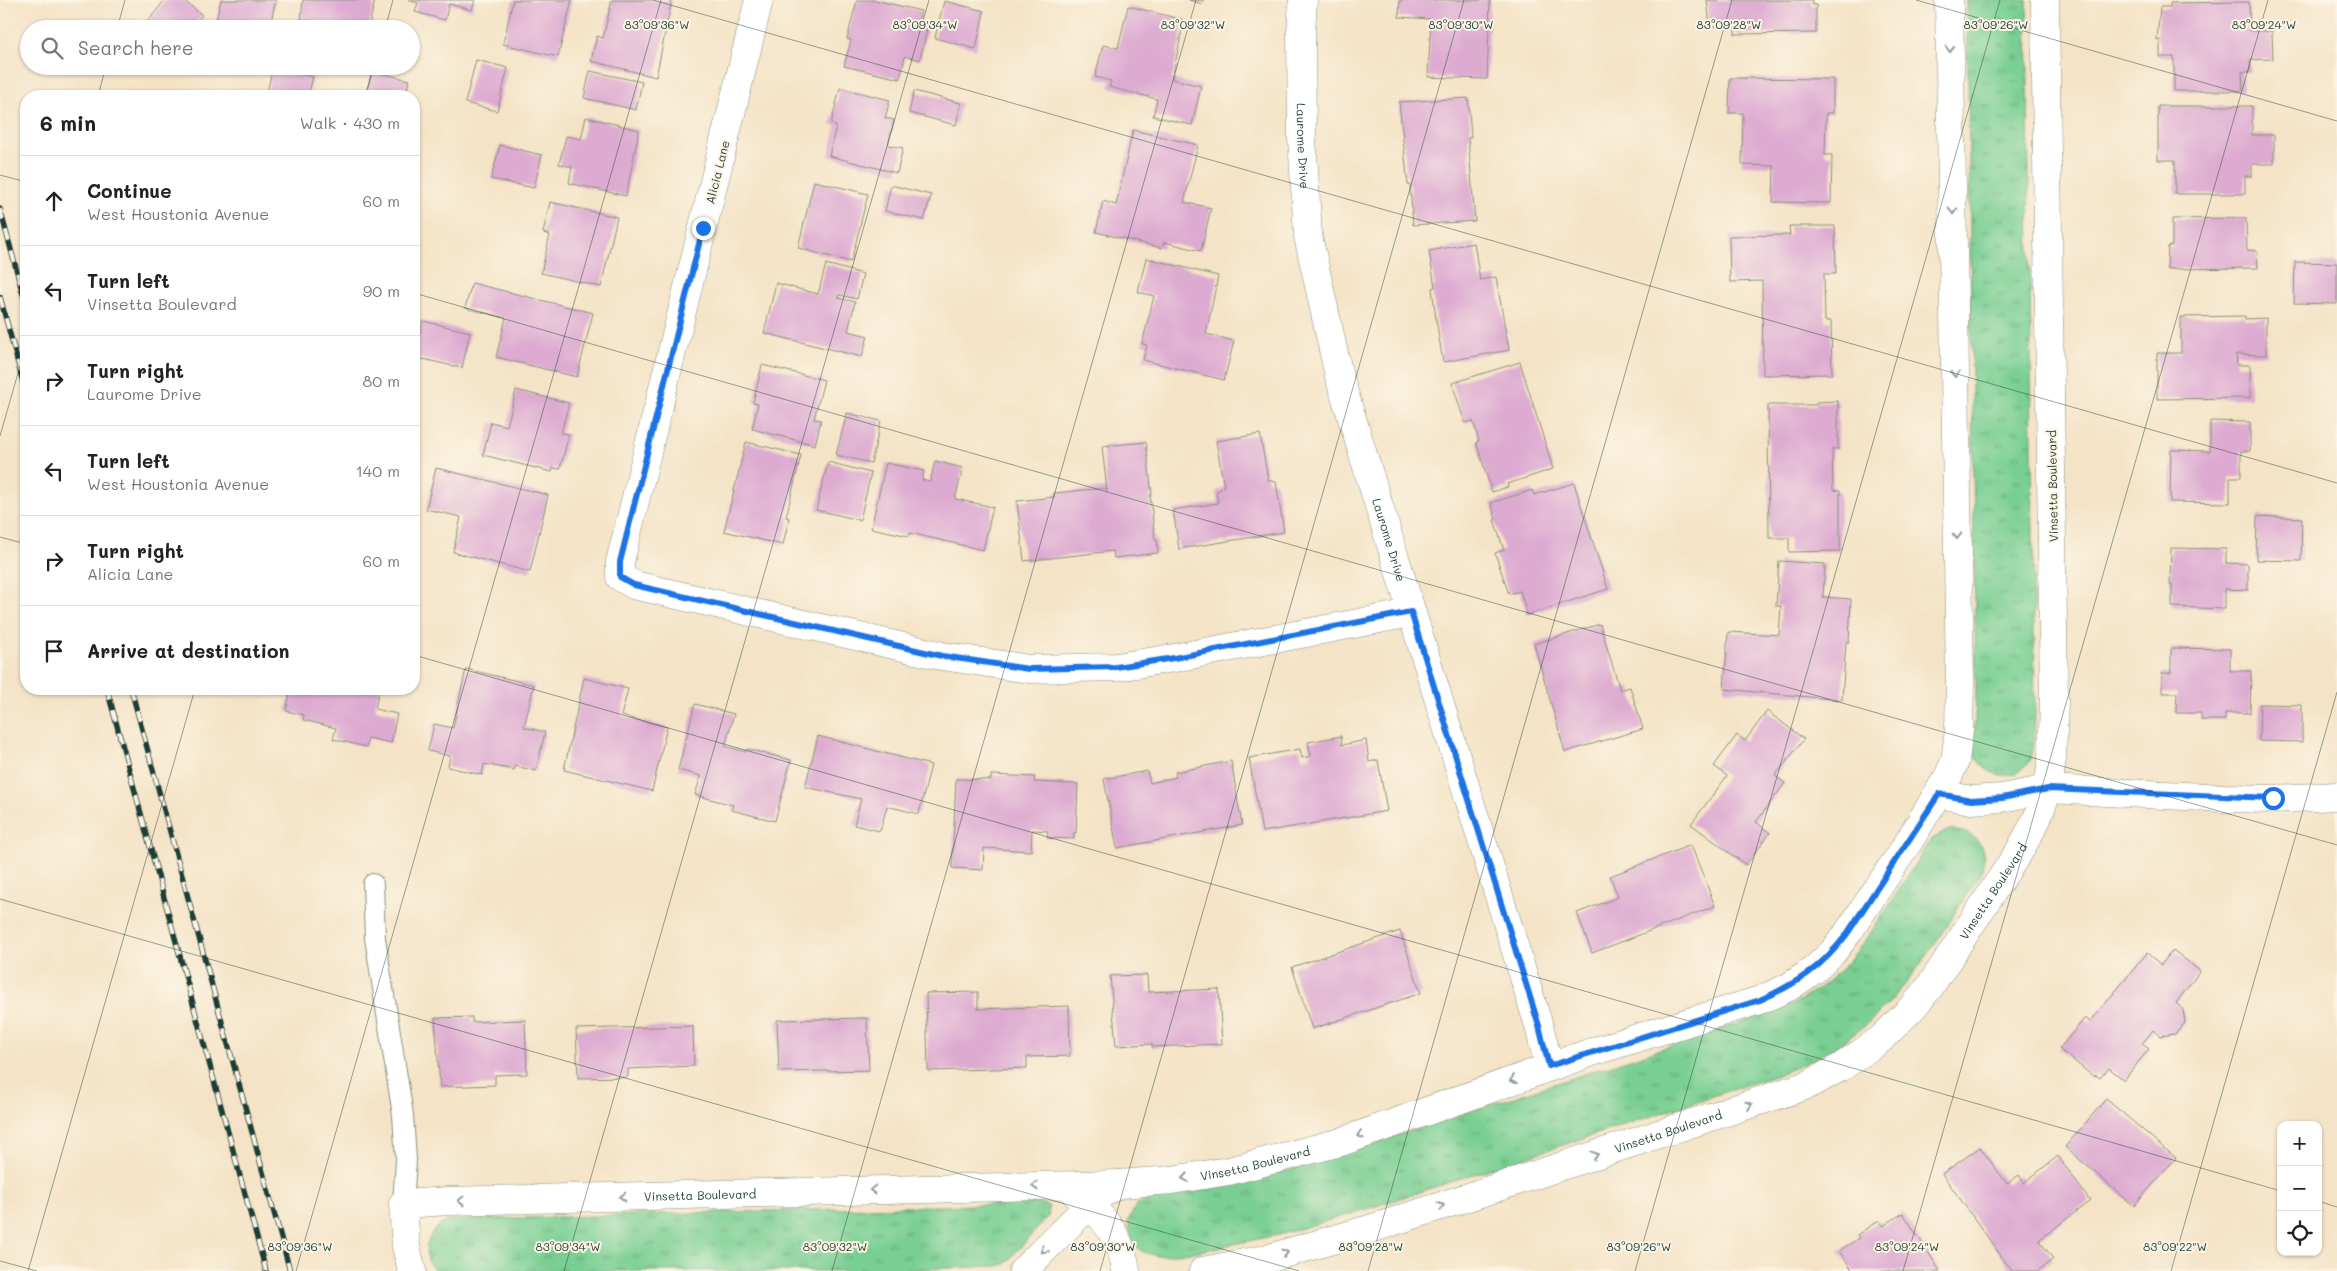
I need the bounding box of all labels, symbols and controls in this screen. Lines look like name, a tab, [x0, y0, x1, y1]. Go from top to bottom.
text: 83°09'36"W	[624, 16, 690, 32]
text: 83°09'34"W	[893, 16, 957, 32]
text: 83°09'32"W	[1161, 16, 1225, 32]
text: 83°09'30"W	[1428, 16, 1494, 32]
text: 83°09'28"W	[1697, 16, 1761, 32]
text: 83°09'26"W	[1964, 16, 2028, 32]
text: 83°09'24"W	[2232, 16, 2296, 32]
search box	[20, 20, 420, 75]
icon: search	[38, 34, 66, 62]
text: Search here	[78, 35, 194, 60]
one-way arrow	[1945, 45, 1955, 53]
street label: Laurome Drive	[1294, 103, 1313, 189]
text: 6 min	[40, 109, 96, 136]
text: Walk · 430 m	[300, 112, 400, 133]
street label: Alicia Lane	[701, 139, 733, 205]
text: Continue	[87, 178, 172, 203]
icon: ahead	[40, 187, 68, 215]
text: 60 m	[363, 190, 400, 211]
text: West Houstonia Avenue	[87, 203, 269, 224]
one-way arrow	[1948, 208, 1958, 215]
route end	[692, 217, 715, 240]
text: Turn left	[87, 268, 170, 293]
icon: left	[40, 277, 68, 305]
text: 90 m	[363, 280, 400, 301]
text: Vinsetta Boulevard	[87, 293, 237, 314]
text: Turn right	[87, 358, 184, 383]
icon: right	[40, 367, 68, 395]
text: 80 m	[363, 370, 400, 391]
one-way arrow	[1950, 370, 1960, 378]
text: Laurome Drive	[87, 383, 202, 404]
street label: Vinsetta Boulevard	[2043, 429, 2061, 542]
text: Turn left	[87, 448, 170, 473]
icon: left	[40, 457, 68, 485]
text: 140 m	[356, 460, 400, 481]
text: West Houstonia Avenue	[87, 473, 269, 494]
street label: Laurome Drive	[1369, 496, 1410, 583]
one-way arrow	[1952, 532, 1962, 540]
text: Turn right	[87, 538, 184, 563]
icon: right	[40, 547, 68, 575]
text: 60 m	[363, 550, 400, 571]
text: Alicia Lane	[87, 563, 174, 584]
icon: arrive	[40, 637, 68, 665]
text: Arrive at destination	[87, 638, 290, 663]
route start	[2262, 787, 2285, 810]
street label: Vinsetta Boulevard	[1955, 840, 2031, 942]
one-way arrow	[1509, 1074, 1517, 1084]
one-way arrow	[1745, 1101, 1753, 1111]
street label: Vinsetta Boulevard	[1612, 1106, 1724, 1156]
map controls	[2277, 1121, 2322, 1256]
button: +	[2277, 1121, 2322, 1166]
one-way arrow	[1356, 1129, 1364, 1139]
street label: Vinsetta Boulevard	[1199, 1142, 1312, 1183]
one-way arrow	[1590, 1151, 1599, 1161]
button: −	[2277, 1166, 2322, 1211]
one-way arrow	[1181, 1172, 1189, 1182]
one-way arrow	[1031, 1181, 1039, 1192]
street label: Vinsetta Boulevard	[644, 1185, 757, 1204]
one-way arrow	[869, 1185, 877, 1196]
one-way arrow	[619, 1192, 626, 1202]
one-way arrow	[456, 1196, 464, 1206]
one-way arrow	[1436, 1202, 1444, 1212]
button: locate	[2277, 1211, 2322, 1256]
text: 83°09'36"W	[267, 1238, 333, 1254]
text: 83°09'34"W	[536, 1238, 600, 1254]
text: 83°09'32"W	[803, 1238, 867, 1254]
text: 83°09'30"W	[1070, 1238, 1136, 1254]
text: 83°09'28"W	[1339, 1238, 1403, 1254]
text: 83°09'26"W	[1607, 1238, 1671, 1254]
text: 83°09'24"W	[1875, 1238, 1939, 1254]
text: 83°09'22"W	[2143, 1238, 2207, 1254]
one-way arrow	[1041, 1244, 1050, 1253]
one-way arrow	[1281, 1249, 1289, 1259]

